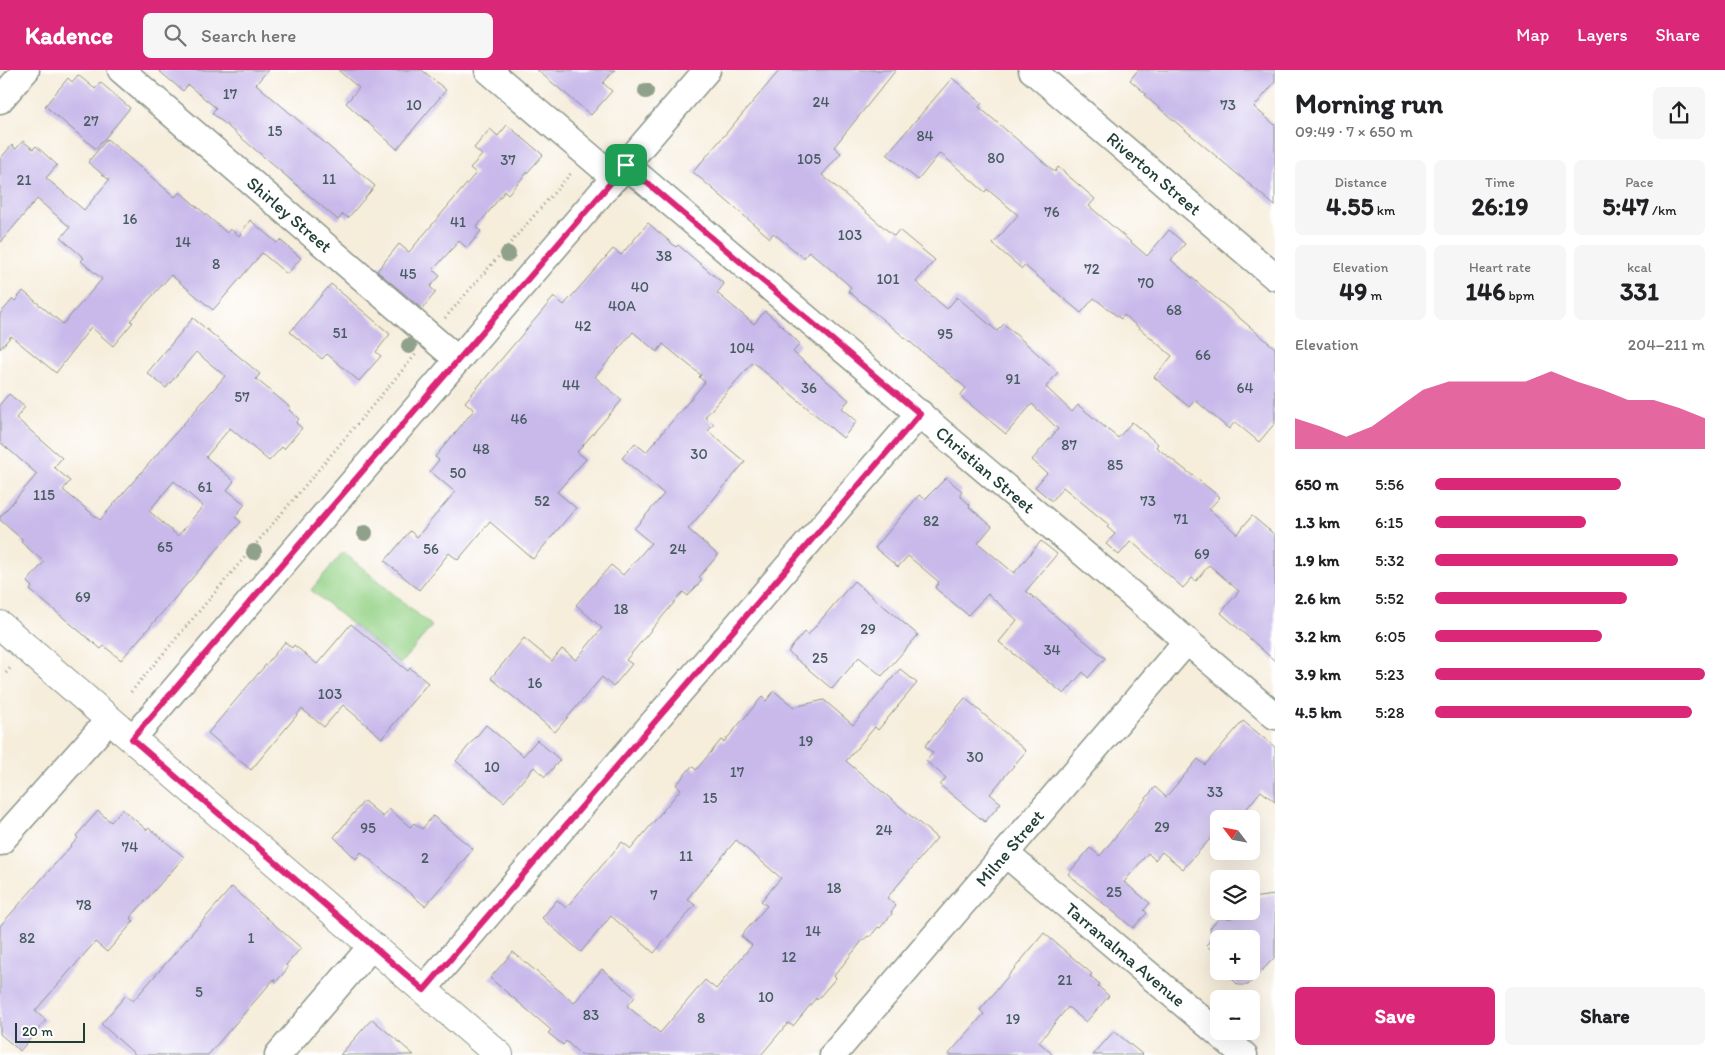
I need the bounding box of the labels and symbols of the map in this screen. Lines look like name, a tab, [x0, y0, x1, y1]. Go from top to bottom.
house number: 17	[223, 85, 238, 103]
house number: 24	[813, 93, 829, 111]
house number: 10	[406, 96, 422, 114]
house number: 73	[1220, 96, 1236, 114]
house number: 27	[83, 112, 99, 130]
house number: 15	[268, 122, 283, 140]
house number: 84	[916, 127, 934, 145]
street label: Riverton Street	[1102, 127, 1206, 220]
pin	[605, 144, 647, 186]
house number: 80	[987, 149, 1005, 167]
house number: 105	[797, 150, 821, 168]
house number: 37	[500, 151, 516, 169]
house number: 11	[322, 170, 336, 188]
house number: 21	[17, 171, 31, 189]
street label: Shirley Street	[242, 172, 337, 258]
house number: 76	[1044, 203, 1060, 221]
house number: 16	[123, 210, 138, 228]
house number: 41	[450, 213, 466, 231]
house number: 103	[838, 226, 862, 244]
house number: 14	[175, 233, 191, 251]
house number: 38	[656, 247, 672, 265]
house number: 8	[212, 255, 220, 273]
house number: 72	[1084, 260, 1100, 278]
house number: 45	[400, 265, 417, 283]
house number: 101	[876, 270, 900, 288]
house number: 70	[1138, 274, 1154, 292]
house number: 40	[631, 278, 649, 296]
house number: 40A	[608, 297, 636, 315]
house number: 68	[1166, 301, 1182, 319]
house number: 42	[575, 317, 592, 335]
house number: 51	[333, 324, 347, 342]
house number: 95	[937, 325, 953, 343]
house number: 104	[729, 339, 755, 357]
house number: 66	[1195, 346, 1211, 364]
house number: 91	[1006, 370, 1020, 388]
house number: 44	[562, 376, 580, 394]
house number: 36	[801, 379, 817, 397]
house number: 64	[1237, 379, 1253, 397]
house number: 57	[234, 388, 250, 406]
house number: 46	[511, 410, 528, 428]
street label: Christian Street	[931, 422, 1039, 518]
house number: 87	[1061, 436, 1077, 454]
house number: 48	[472, 440, 490, 458]
house number: 30	[690, 445, 708, 463]
house number: 85	[1107, 456, 1123, 474]
house number: 50	[449, 464, 467, 482]
house number: 61	[198, 478, 212, 496]
house number: 115	[33, 486, 55, 504]
house number: 52	[534, 492, 550, 510]
house number: 73	[1140, 492, 1156, 510]
house number: 71	[1174, 510, 1188, 528]
house number: 82	[923, 512, 939, 530]
house number: 65	[157, 538, 173, 556]
house number: 56	[423, 540, 439, 558]
house number: 24	[670, 540, 686, 558]
house number: 69	[1194, 545, 1210, 563]
house number: 69	[75, 588, 91, 606]
house number: 18	[613, 600, 629, 618]
house number: 29	[860, 620, 876, 638]
house number: 34	[1043, 641, 1061, 659]
house number: 25	[812, 649, 828, 667]
house number: 16	[528, 674, 543, 692]
house number: 103	[318, 685, 342, 703]
house number: 19	[799, 732, 814, 750]
house number: 30	[966, 748, 984, 766]
house number: 10	[484, 758, 500, 776]
house number: 17	[730, 763, 745, 781]
house number: 33	[1207, 783, 1223, 801]
house number: 15	[703, 789, 718, 807]
street label: Milne Street	[971, 805, 1049, 891]
north arrow	[1210, 810, 1260, 860]
house number: 29	[1154, 818, 1170, 836]
house number: 95	[360, 819, 376, 837]
house number: 24	[876, 821, 892, 839]
house number: 74	[122, 838, 138, 856]
house number: 11	[679, 847, 693, 865]
house number: 2	[421, 849, 429, 867]
house number: 18	[826, 879, 842, 897]
house number: 25	[1106, 883, 1122, 901]
house number: 7	[650, 886, 658, 904]
house number: 78	[76, 896, 92, 914]
street label: Tarranalma Avenue	[1061, 898, 1190, 1012]
house number: 14	[805, 922, 821, 940]
house number: 82	[19, 929, 35, 947]
house number: 1	[248, 929, 255, 947]
house number: 12	[782, 948, 797, 966]
house number: 21	[1058, 971, 1072, 989]
house number: 5	[195, 983, 203, 1001]
house number: 10	[758, 988, 774, 1006]
house number: 83	[583, 1006, 599, 1024]
house number: 8	[697, 1009, 705, 1027]
house number: 19	[1006, 1010, 1021, 1028]
scale bar	[15, 1020, 85, 1043]

